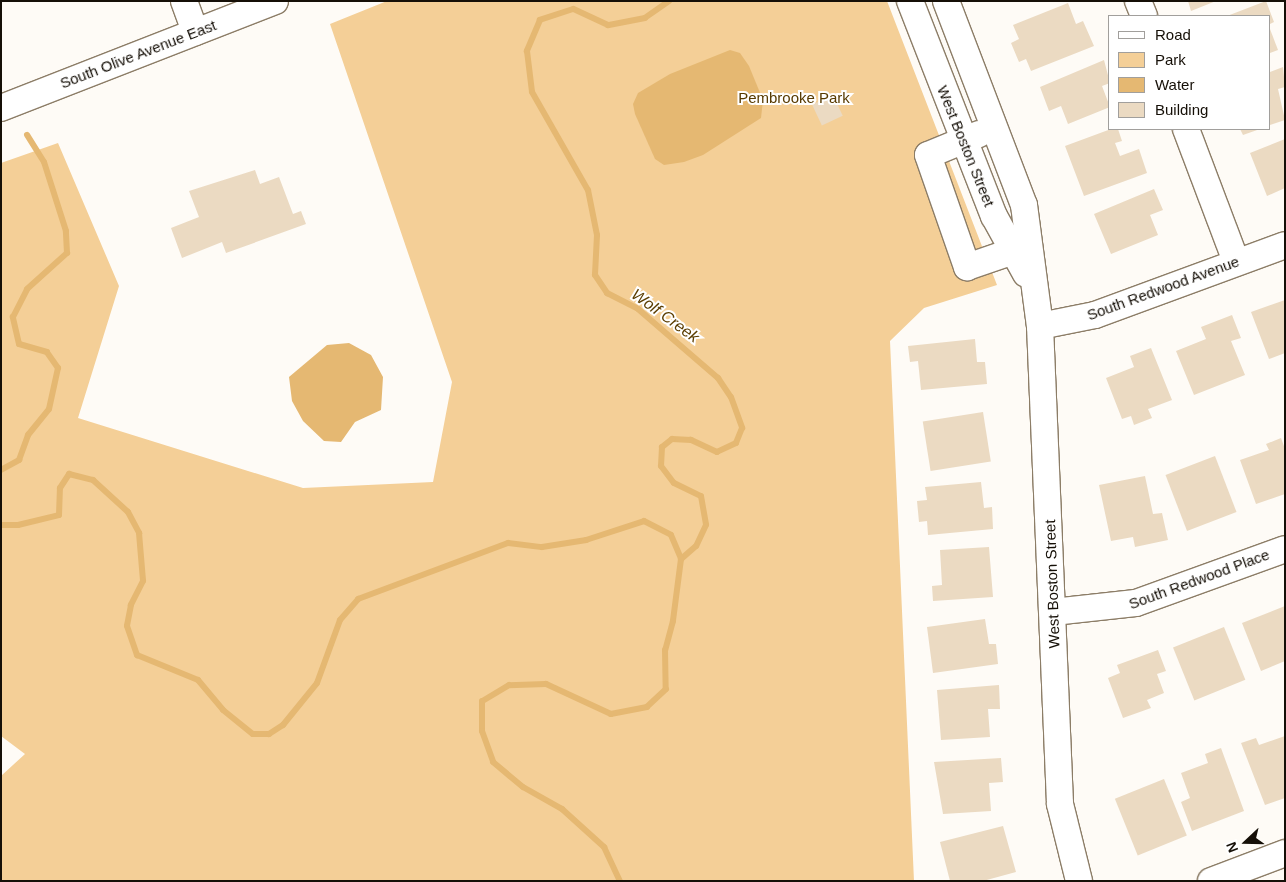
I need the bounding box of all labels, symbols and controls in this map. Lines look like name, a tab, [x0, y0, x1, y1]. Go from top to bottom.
legend	[1108, 15, 1271, 130]
street label: South Olive Avenue East	[57, 16, 219, 92]
text: Road	[1155, 26, 1191, 43]
text: Park	[1155, 51, 1186, 68]
text: Water	[1155, 76, 1194, 93]
street label: West Boston Street	[934, 83, 998, 209]
park label: Pembrooke Park	[738, 89, 850, 107]
text: Building	[1155, 101, 1208, 118]
street label: South Redwood Avenue	[1084, 252, 1242, 324]
water label: Wolf Creek	[627, 285, 703, 347]
street label: West Boston Street	[1041, 519, 1063, 649]
street label: South Redwood Place	[1126, 545, 1272, 613]
north arrow	[1221, 817, 1271, 867]
text: N	[1223, 840, 1241, 855]

